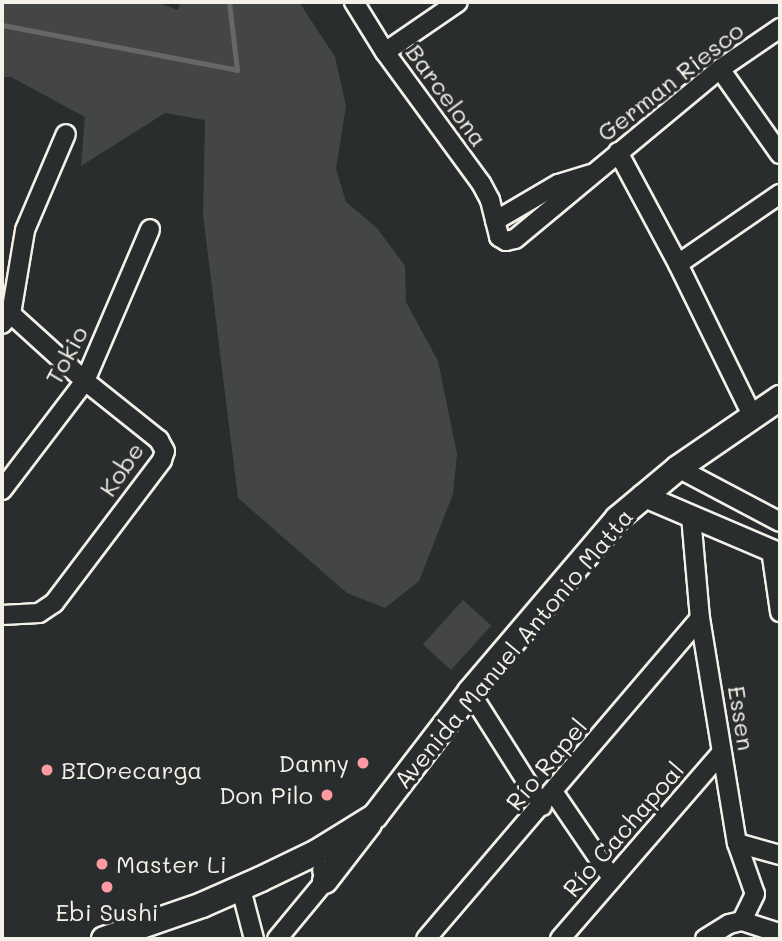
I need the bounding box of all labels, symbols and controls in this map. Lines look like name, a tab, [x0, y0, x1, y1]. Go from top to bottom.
street label: German Riesco	[591, 15, 749, 147]
street label: Barcelona	[400, 38, 494, 152]
street label: Tokio	[39, 321, 93, 389]
street label: Kobe	[93, 437, 149, 501]
street label: Avenida Manuel Antonio Matta	[387, 502, 639, 794]
street label: Essen	[723, 684, 761, 752]
street label: Río Rapel	[499, 712, 593, 816]
place label: Danny	[278, 749, 349, 777]
marker: Danny	[355, 755, 371, 771]
place label: BIOrecarga	[61, 756, 202, 784]
street label: Río Cachapoal	[557, 756, 689, 902]
marker: BIOrecarga	[39, 762, 55, 778]
place label: Don Pilo	[219, 781, 313, 809]
marker: Don Pilo	[319, 787, 335, 803]
place label: Master Li	[116, 850, 227, 878]
marker: Master Li	[94, 856, 110, 872]
marker: Ebi Sushi	[99, 879, 115, 895]
place label: Ebi Sushi	[55, 898, 159, 926]

